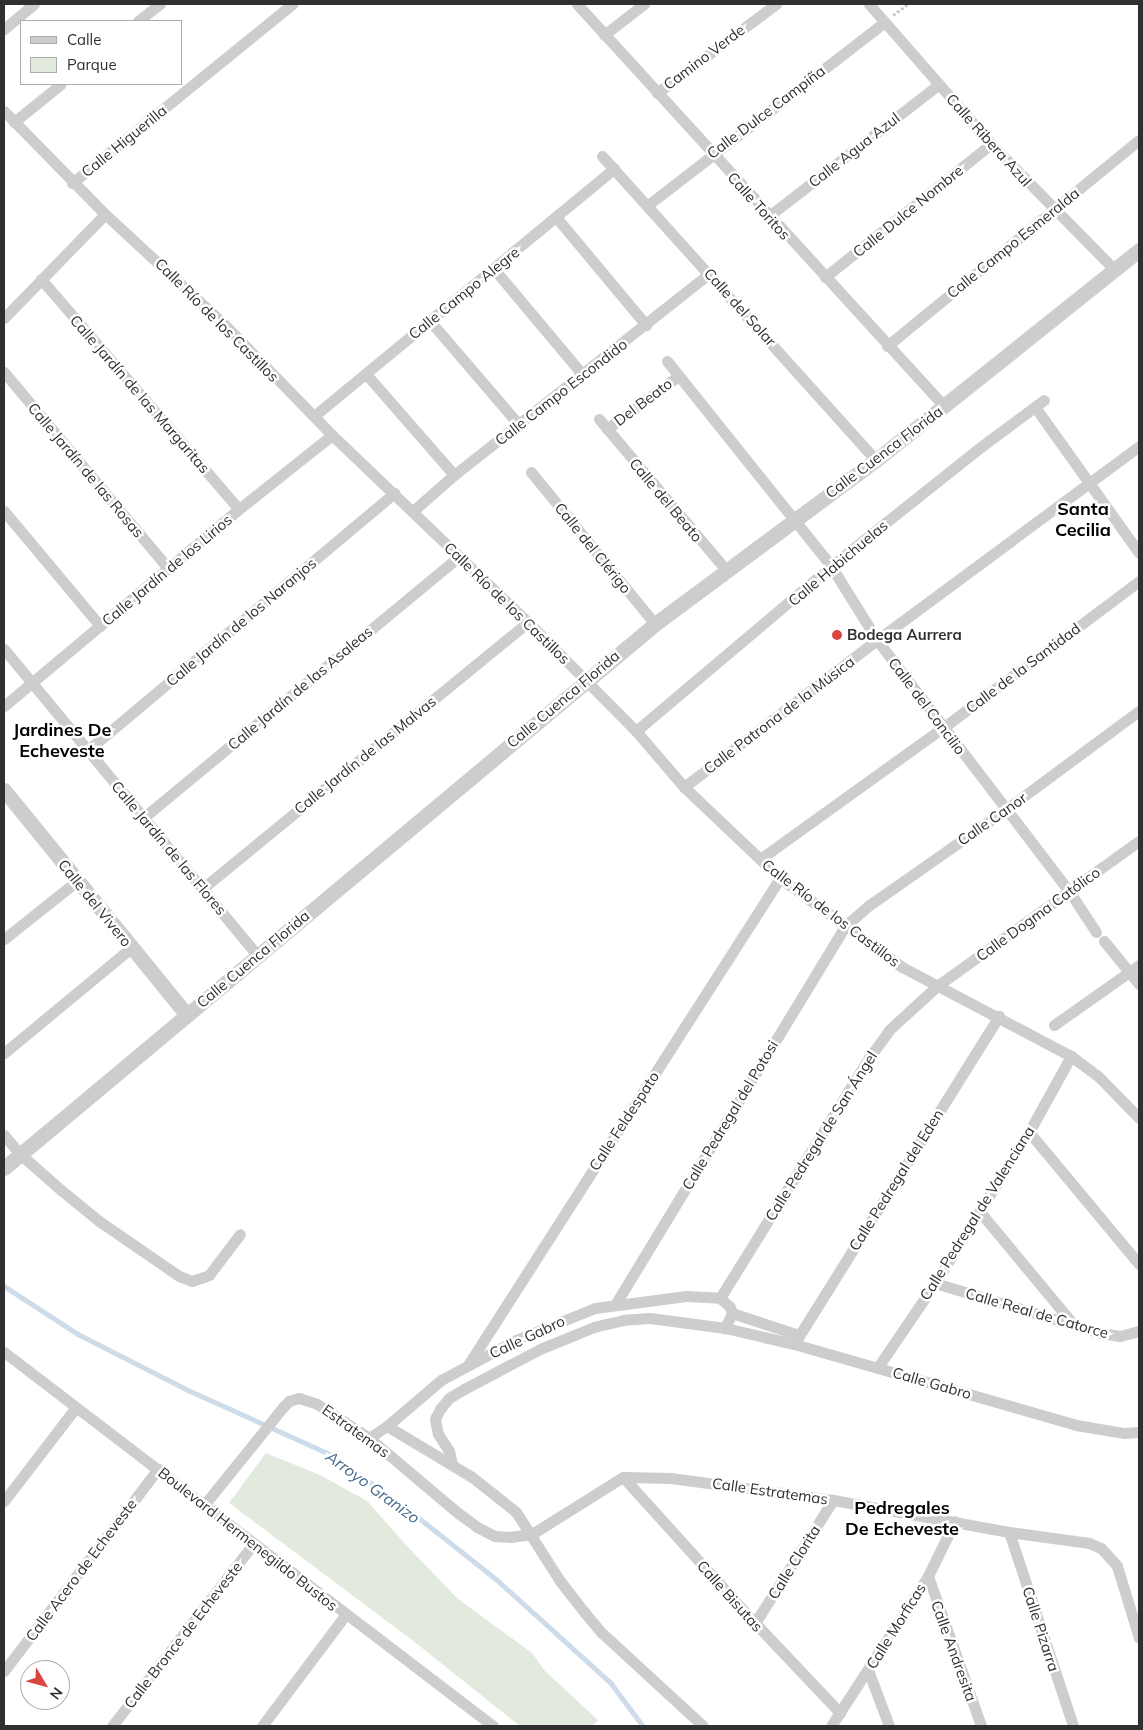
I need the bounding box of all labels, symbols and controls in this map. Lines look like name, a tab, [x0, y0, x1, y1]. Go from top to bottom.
legend	[20, 20, 182, 85]
street label: Camino Verde	[660, 21, 748, 93]
text: Calle	[67, 30, 101, 49]
text: Parque	[67, 55, 117, 74]
street label: Calle Dulce Campiña	[703, 62, 829, 162]
street label: Calle Ribera Azul	[943, 90, 1035, 190]
street label: Calle Higuerilla	[78, 101, 170, 181]
street label: Calle Agua Azul	[805, 109, 903, 191]
street label: Calle Dulce Nombre	[849, 161, 967, 261]
street label: Calle Toritos	[724, 168, 794, 244]
street label: Calle Campo Esmeralda	[943, 184, 1083, 302]
street label: Calle Campo Alegre	[405, 243, 523, 343]
street label: Calle Río de los Castillos	[151, 254, 283, 386]
street label: Calle del Solar	[700, 264, 780, 350]
street label: Calle Jardín de las Margaritas	[66, 311, 214, 477]
street label: Calle Campo Escondido	[491, 335, 631, 449]
street label: Del Beato	[610, 374, 676, 430]
street label: Calle Jardín de las Rosas	[24, 399, 148, 541]
street label: Calle Cuenca Florida	[822, 402, 946, 502]
street label: Calle del Beato	[626, 454, 706, 546]
street label: Calle del Clérigo	[551, 499, 635, 597]
district label: Santa Cecilia	[1055, 499, 1111, 542]
street label: Calle Jardín de los Lirios	[98, 510, 236, 630]
street label: Calle Habichuelas	[785, 516, 891, 610]
street label: Calle Río de los Castillos	[440, 538, 574, 668]
street label: Calle Jardín de los Naranjos	[162, 554, 320, 690]
street label: Calle de la Santidad	[962, 619, 1084, 717]
street label: Calle Jardín de las Asaleas	[224, 622, 376, 754]
place label: Bodega Aurrera	[847, 626, 962, 644]
marker: Bodega Aurrera	[831, 629, 843, 641]
street label: Calle Cuenca Florida	[503, 647, 623, 751]
street label: Calle Patrona de la Música	[700, 652, 858, 778]
street label: Calle del Concilio	[885, 654, 969, 758]
street label: Calle Jardín de las Malvas	[290, 692, 440, 818]
district label: Jardines De Echeveste	[13, 720, 111, 762]
street label: Calle Jardín de las Flores	[108, 777, 230, 919]
street label: Calle Canor	[954, 789, 1030, 849]
street label: Calle Río de los Castillos	[759, 855, 903, 971]
street label: Calle del Vivero	[54, 856, 136, 950]
street label: Calle Dogma Católico	[972, 863, 1104, 965]
street label: Calle Cuenca Florida	[193, 907, 313, 1011]
street label: Calle Pedregal del Potosi	[678, 1037, 782, 1193]
street label: Calle Pedregal de San Ángel	[761, 1048, 881, 1224]
street label: Calle Feldespato	[585, 1068, 663, 1174]
street label: Calle Pedregal del Eden	[845, 1106, 947, 1254]
street label: Calle Pedregal de Valenciana	[916, 1123, 1038, 1303]
street label: Calle Real de Catorce	[964, 1284, 1110, 1342]
street label: Calle Gabro	[486, 1312, 568, 1362]
street label: Calle Gabro	[891, 1363, 973, 1403]
street label: Estratemas	[319, 1401, 393, 1461]
water label: Arroyo Granizo	[322, 1446, 424, 1528]
street label: Boulevard Hermenegildo Bustos	[155, 1463, 341, 1615]
street label: Calle Estratemas	[711, 1474, 829, 1508]
street label: Calle Acero de Echeveste	[22, 1495, 140, 1645]
district label: Pedregales De Echeveste	[845, 1498, 959, 1540]
street label: Calle Clorita	[764, 1522, 824, 1602]
street label: Calle Bisutas	[693, 1557, 767, 1635]
street label: Calle Bronce de Echeveste	[120, 1558, 246, 1712]
street label: Calle Morficas	[862, 1580, 930, 1672]
street label: Calle Pizarra	[1019, 1584, 1063, 1674]
street label: Calle Andresita	[927, 1598, 981, 1704]
north arrow	[20, 1660, 70, 1710]
text: N	[46, 1684, 67, 1703]

